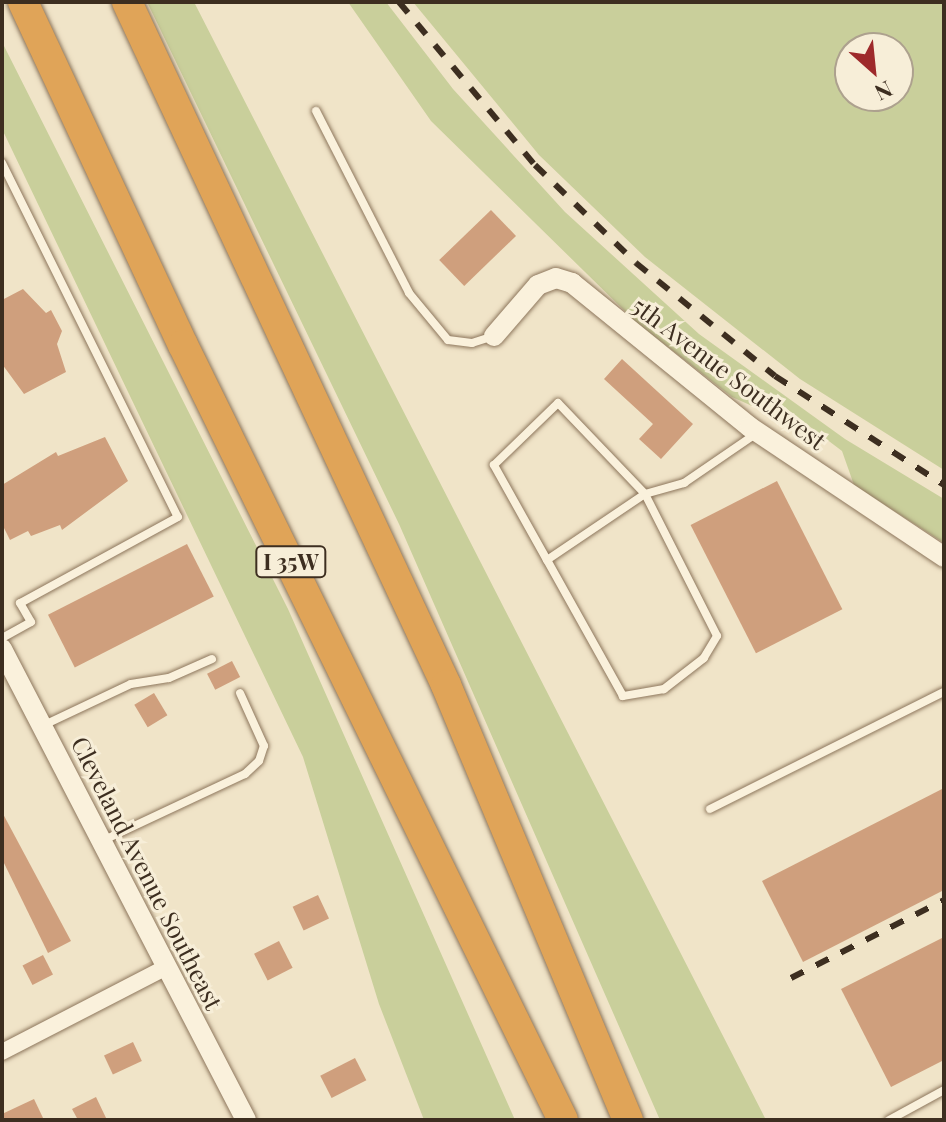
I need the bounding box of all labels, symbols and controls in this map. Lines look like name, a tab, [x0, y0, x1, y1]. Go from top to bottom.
north arrow	[834, 32, 914, 112]
text: N	[870, 75, 898, 109]
street label: 5th Avenue Southwest	[626, 291, 832, 455]
road number: I 35W	[255, 544, 327, 580]
street label: Cleveland Avenue Southeast	[65, 731, 229, 1015]

